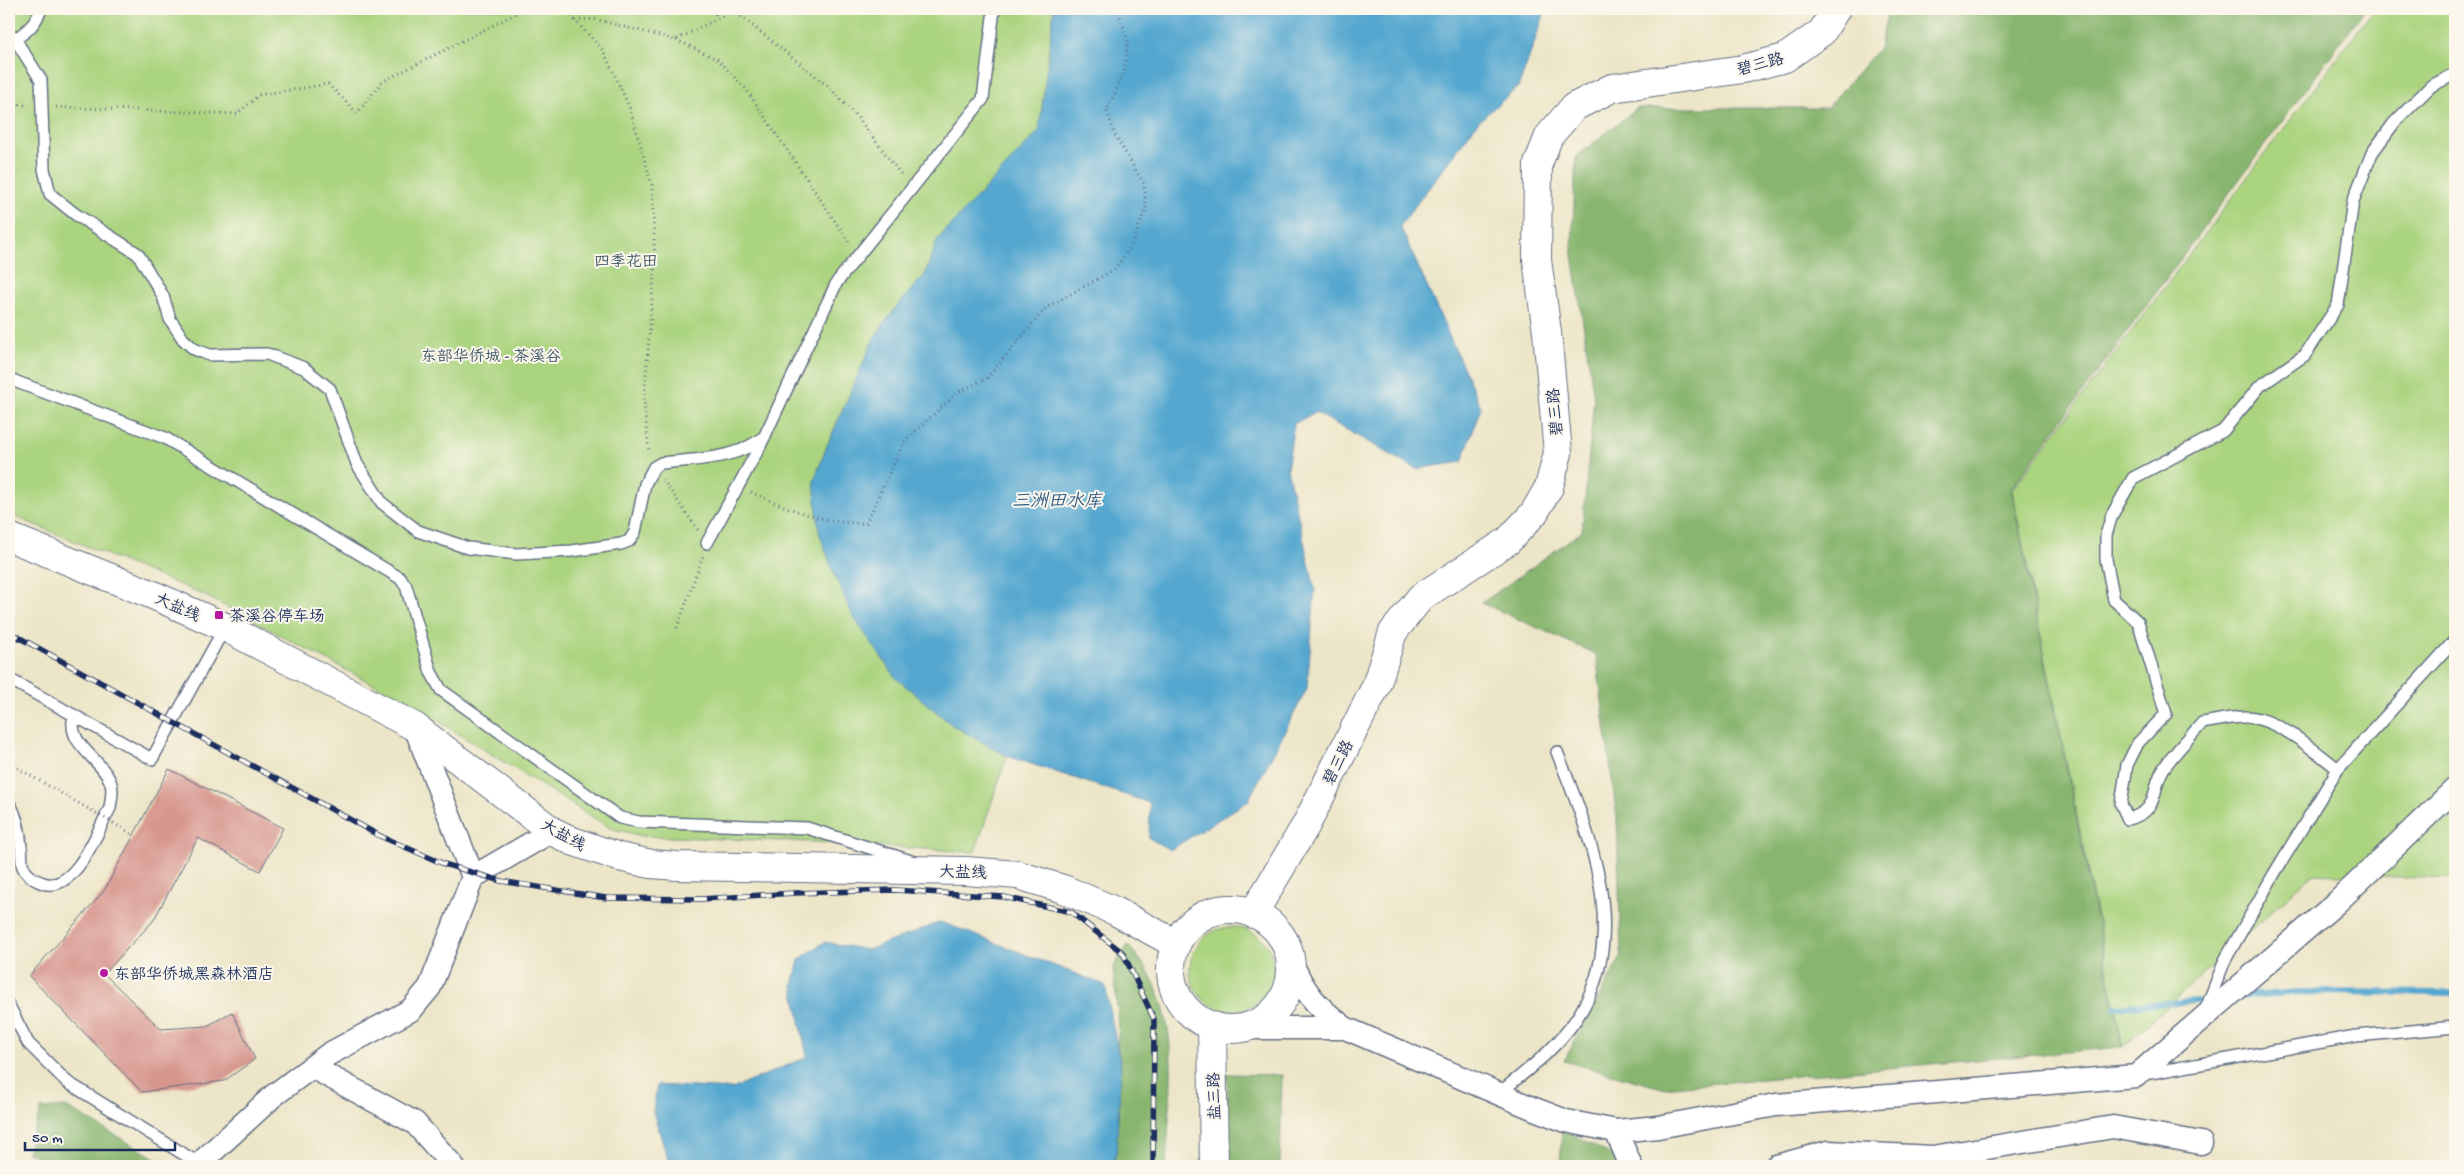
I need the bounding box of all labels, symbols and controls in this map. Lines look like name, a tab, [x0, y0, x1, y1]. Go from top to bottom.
street label: 碧三路	[1735, 49, 1787, 82]
park label: 四季花田	[594, 253, 658, 273]
park label: 东部华侨城 - 茶溪谷	[421, 347, 561, 368]
street label: 碧三路	[1544, 387, 1569, 437]
water label: 三洲田水库	[1012, 491, 1104, 513]
street label: 大盐线	[151, 589, 203, 628]
place label: 茶溪谷停车场	[229, 607, 325, 628]
marker: 茶溪谷停车场	[213, 609, 225, 621]
street label: 碧三路	[1319, 737, 1359, 789]
street label: 大盐线	[537, 815, 589, 857]
street label: 大盐线	[939, 862, 987, 885]
place label: 东部华侨城黑森林酒店	[114, 965, 274, 986]
marker: 东部华侨城黑森林酒店	[98, 967, 110, 979]
street label: 盐三路	[1205, 1072, 1226, 1120]
scale bar	[25, 1120, 175, 1152]
text: 50 m	[32, 1130, 63, 1148]

